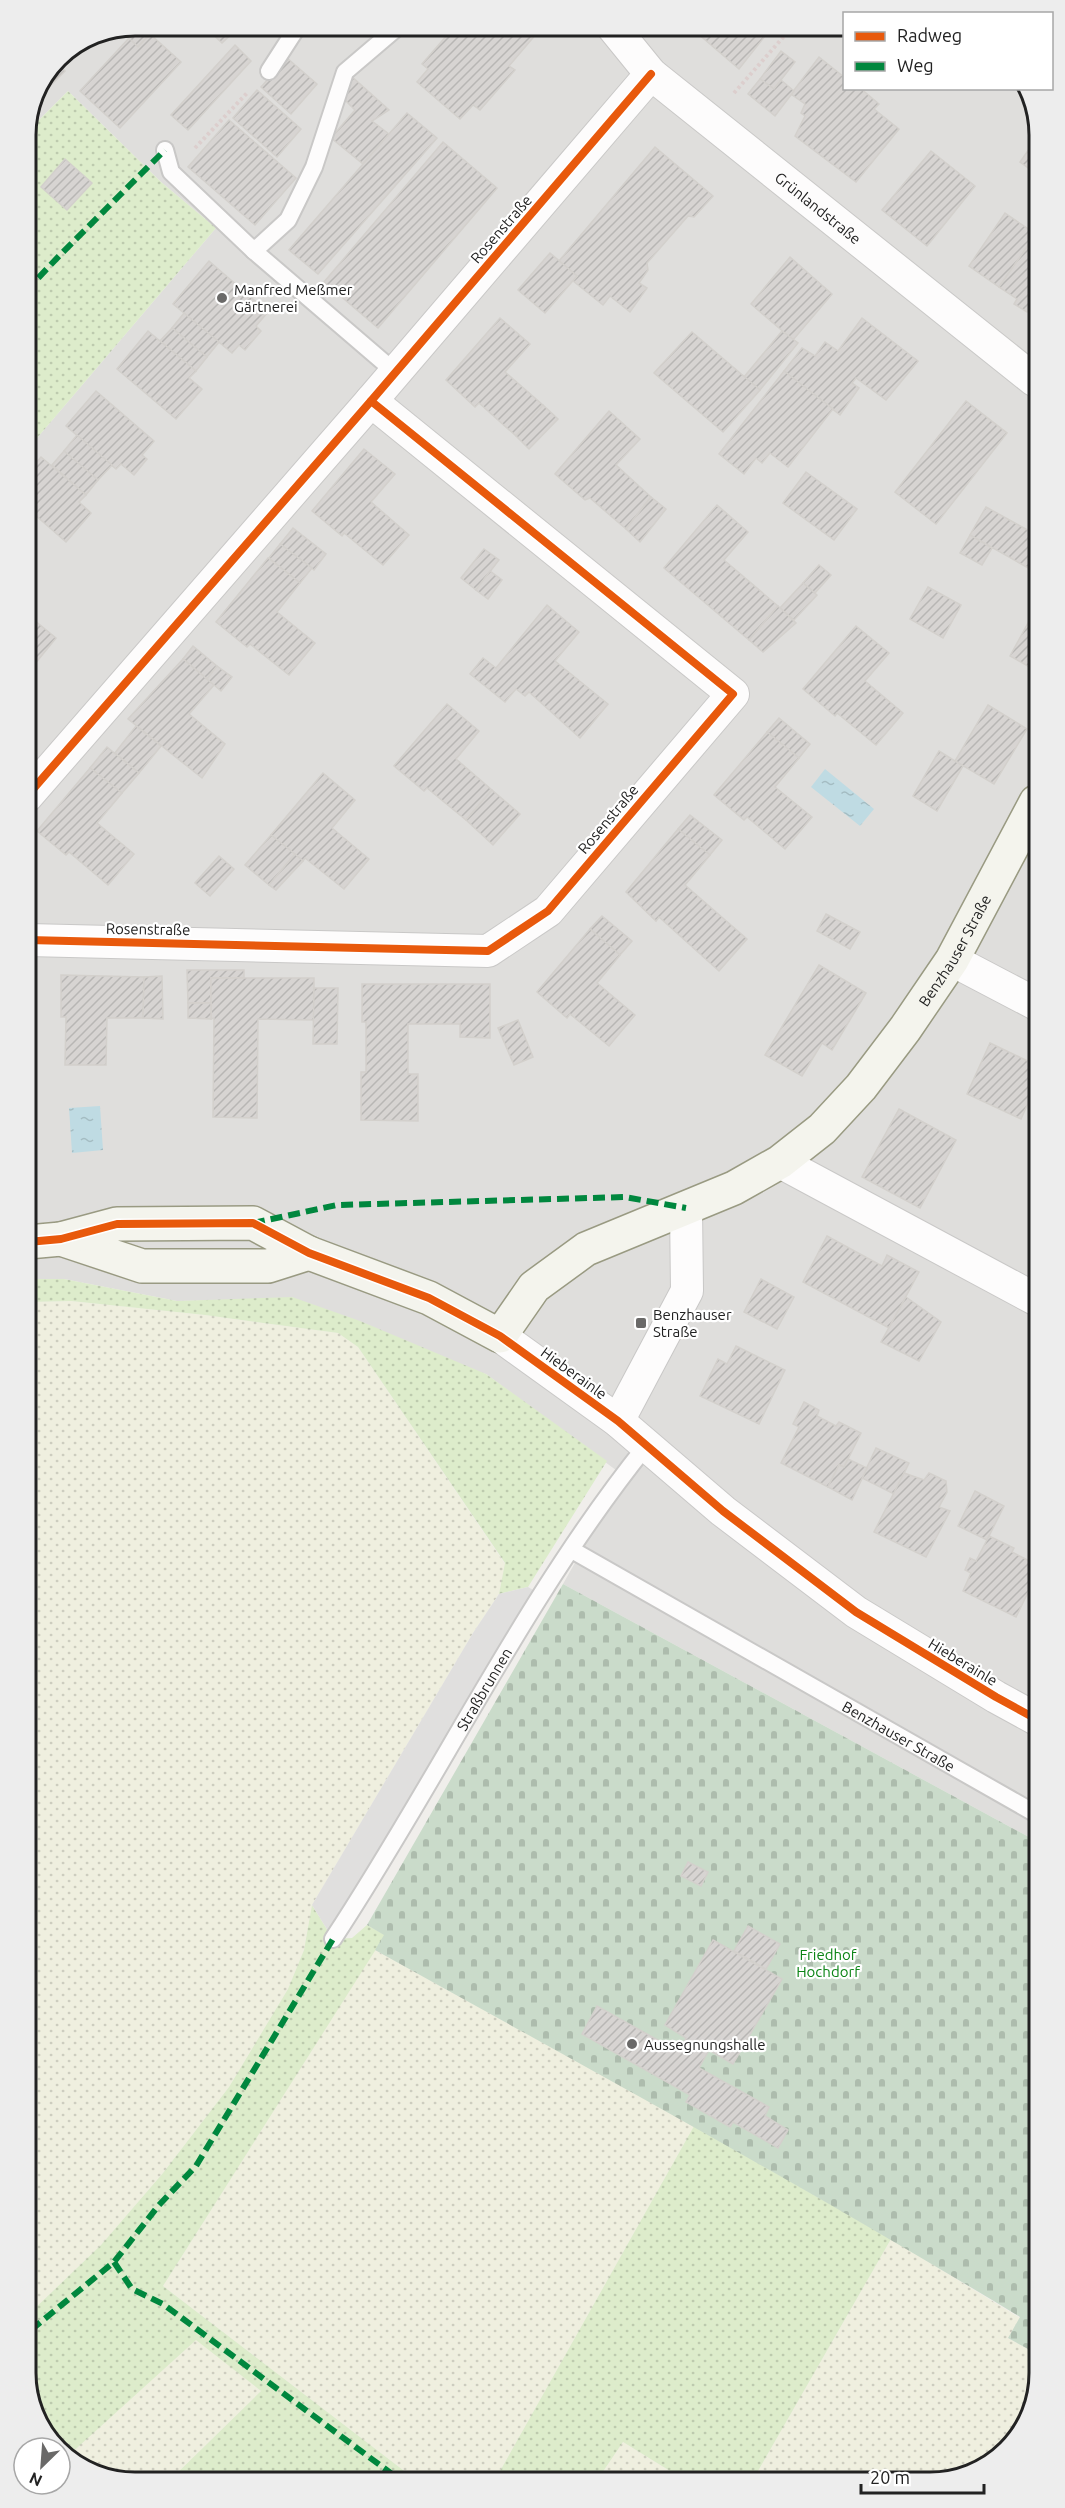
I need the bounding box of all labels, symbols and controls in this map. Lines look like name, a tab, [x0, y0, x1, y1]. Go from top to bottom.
legend	[843, 12, 1053, 90]
text: Radweg	[897, 25, 962, 45]
text: Weg	[897, 55, 934, 75]
street label: Grünlandstraße	[772, 168, 865, 247]
street label: Rosenstraße	[467, 192, 535, 266]
place label: Manfred Meßmer Gärtnerei	[234, 281, 353, 315]
marker: Manfred Meßmer Gärtnerei	[215, 291, 229, 305]
street label: Rosenstraße	[574, 781, 642, 857]
street label: Benzhauser Straße	[915, 892, 994, 1009]
street label: Rosenstraße	[106, 920, 190, 938]
place label: Benzhauser Straße	[653, 1306, 732, 1340]
marker: Benzhauser Straße	[634, 1316, 648, 1330]
street label: Hieberainle	[538, 1343, 610, 1403]
street label: Hieberainle	[926, 1635, 1000, 1689]
street label: Straßbrunnen	[453, 1645, 515, 1733]
street label: Benzhauser Straße	[840, 1697, 958, 1775]
park label: Friedhof Hochdorf	[796, 1946, 860, 1980]
place label: Aussegnungshalle	[644, 2036, 766, 2053]
marker: Aussegnungshalle	[625, 2037, 639, 2051]
north arrow	[12, 2436, 72, 2496]
scale bar	[861, 2457, 984, 2495]
text: 20 m	[870, 2467, 910, 2487]
text: N	[26, 2469, 45, 2490]

